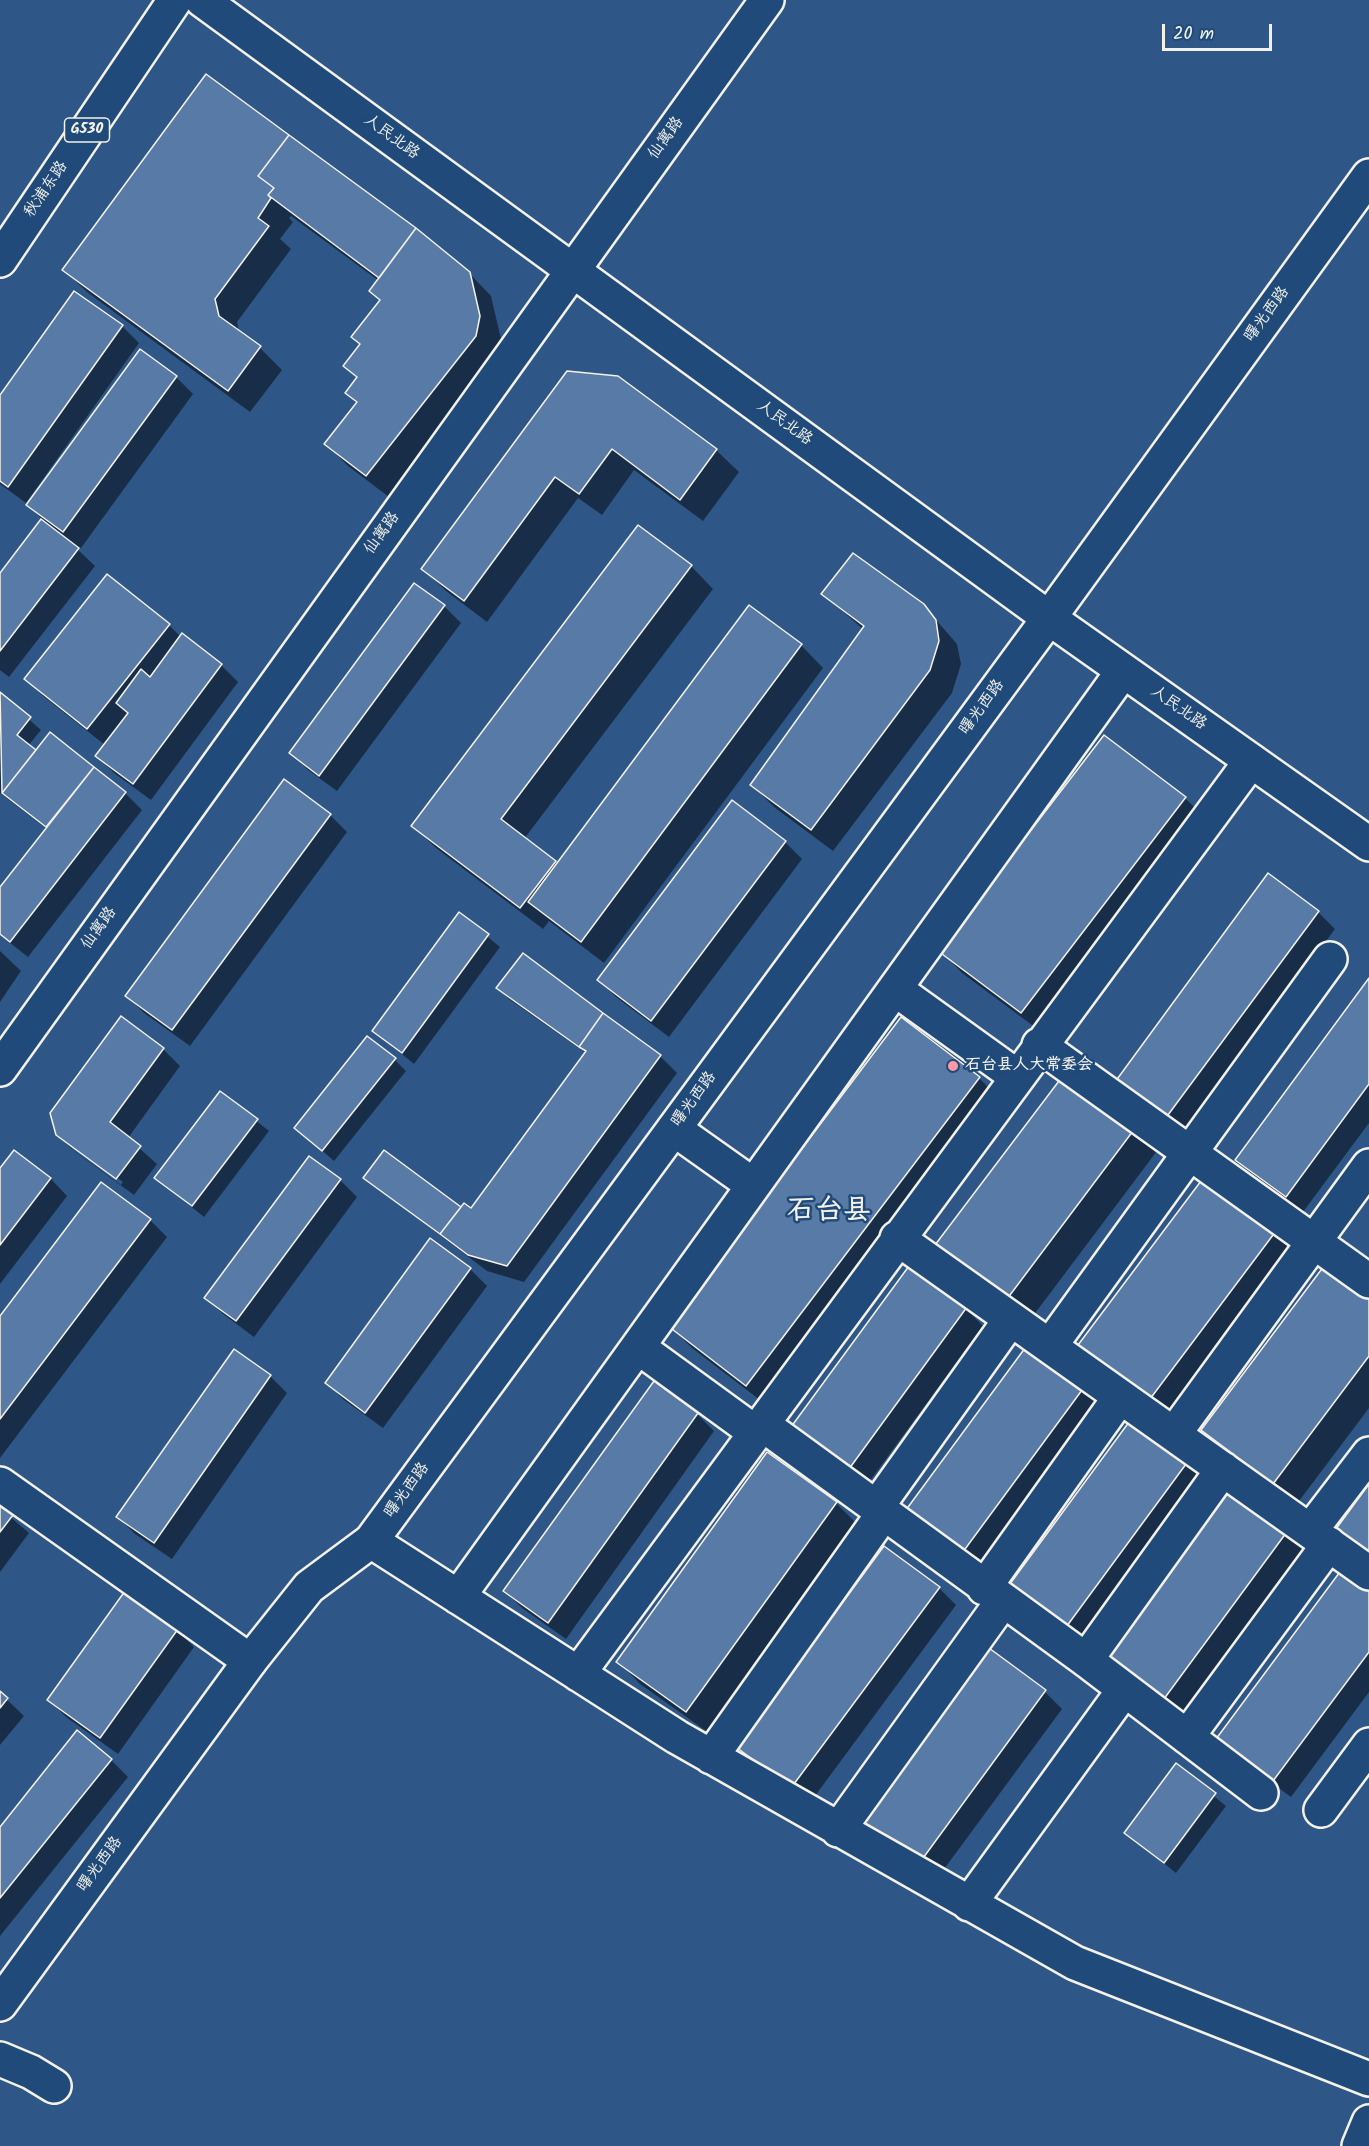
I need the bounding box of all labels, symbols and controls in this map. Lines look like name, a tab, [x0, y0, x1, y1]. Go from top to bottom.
scale bar	[1165, 12, 1274, 50]
text: 20 m	[1173, 20, 1214, 49]
street label: 人民北路	[359, 111, 423, 165]
street label: 仙寓路	[645, 114, 689, 164]
road number: G530	[64, 118, 110, 142]
street label: 秋浦东路	[21, 158, 73, 222]
street label: 曙光西路	[1241, 283, 1295, 347]
street label: 人民北路	[752, 397, 816, 451]
street label: 仙寓路	[361, 509, 405, 559]
street label: 曙光西路	[956, 676, 1010, 740]
street label: 人民北路	[1146, 683, 1210, 735]
street label: 仙寓路	[78, 904, 122, 954]
place label: 石台县人大常委会	[965, 1056, 1093, 1076]
marker: 石台县人大常委会	[946, 1059, 960, 1073]
street label: 曙光西路	[668, 1068, 722, 1132]
district label: 石台县	[787, 1196, 871, 1230]
street label: 曙光西路	[381, 1459, 435, 1523]
street label: 曙光西路	[74, 1833, 128, 1897]

